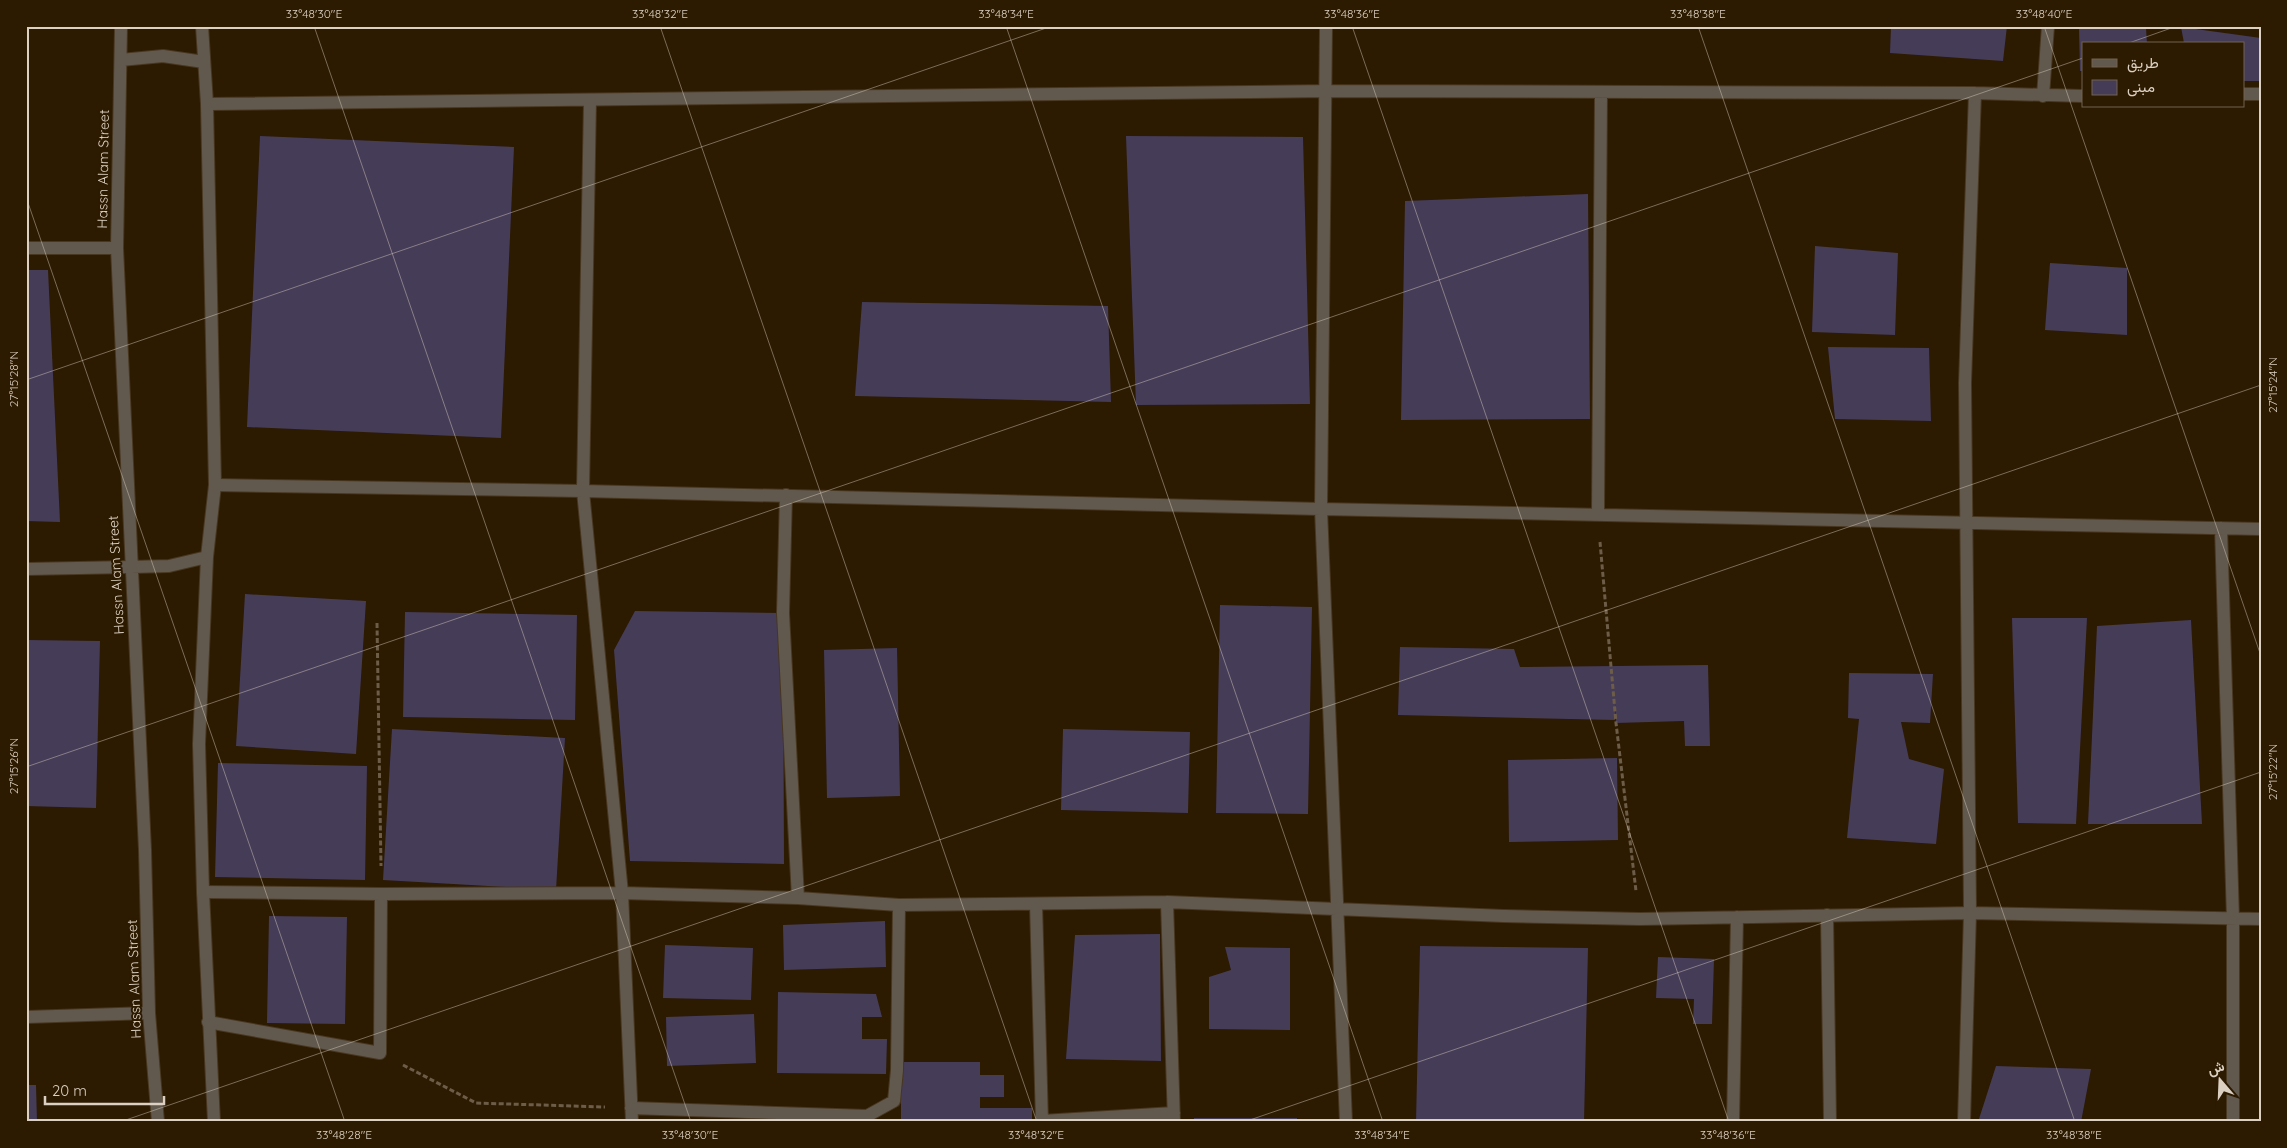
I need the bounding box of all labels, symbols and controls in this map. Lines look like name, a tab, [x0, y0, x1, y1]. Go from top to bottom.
text: 33°48'30"E	[286, 6, 342, 21]
text: 33°48'32"E	[632, 6, 688, 21]
text: 33°48'34"E	[978, 6, 1034, 21]
text: 33°48'36"E	[1324, 6, 1380, 21]
text: 33°48'38"E	[1670, 6, 1726, 21]
text: 33°48'40"E	[2016, 6, 2072, 21]
legend	[2082, 42, 2244, 108]
text: طريق	[2127, 53, 2159, 73]
text: مبنى	[2127, 77, 2155, 97]
street label: Hassn Alam Street	[93, 109, 113, 229]
text: 27°15'28"N	[6, 351, 21, 407]
text: 27°15'24"N	[2265, 357, 2280, 413]
street label: Hassn Alam Street	[104, 515, 128, 635]
text: 27°15'26"N	[6, 738, 21, 794]
text: 27°15'22"N	[2265, 744, 2280, 800]
street label: Hassn Alam Street	[123, 919, 145, 1039]
north arrow	[2194, 1056, 2244, 1106]
text: ش	[2205, 1056, 2227, 1079]
scale bar	[45, 1073, 164, 1105]
text: 20 m	[52, 1081, 87, 1100]
text: 33°48'28"E	[316, 1127, 372, 1142]
text: 33°48'30"E	[662, 1127, 718, 1142]
text: 33°48'32"E	[1008, 1127, 1064, 1142]
text: 33°48'34"E	[1354, 1127, 1410, 1142]
text: 33°48'36"E	[1700, 1127, 1756, 1142]
text: 33°48'38"E	[2046, 1127, 2102, 1142]

